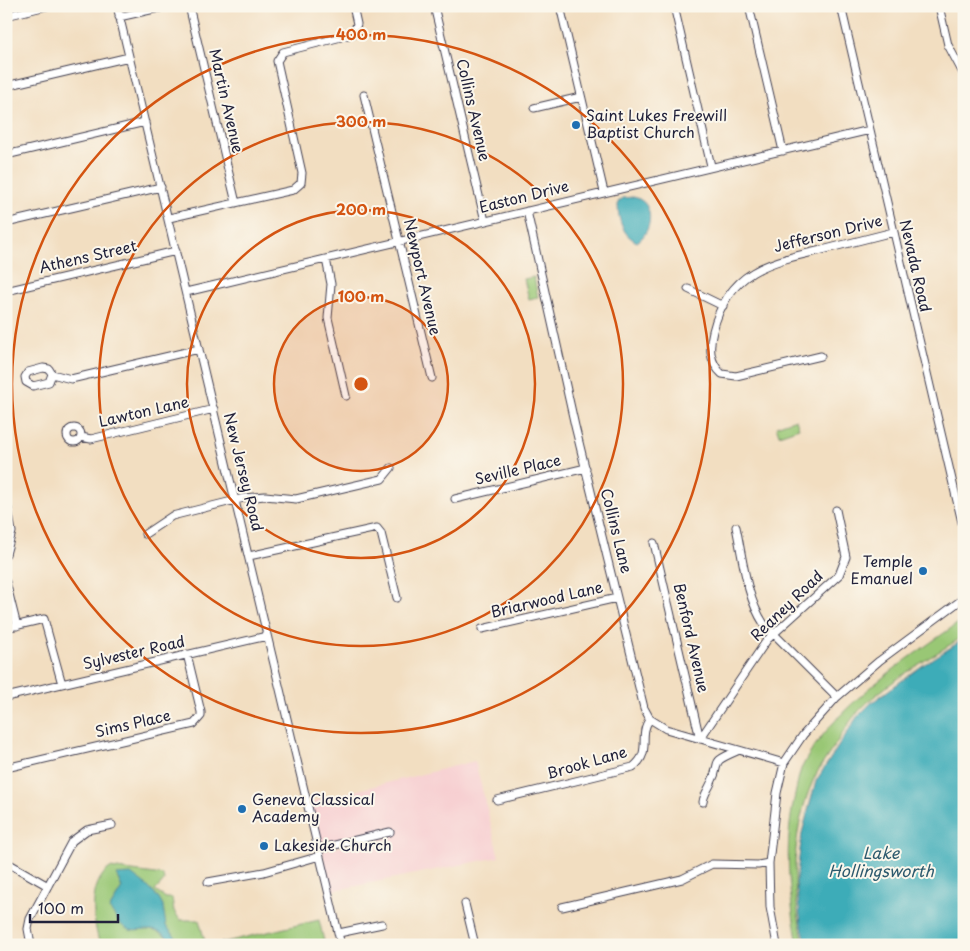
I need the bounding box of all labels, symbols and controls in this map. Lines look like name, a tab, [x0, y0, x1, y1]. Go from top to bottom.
text: 400 m	[336, 22, 386, 45]
street label: Martin Avenue	[204, 46, 251, 155]
street label: Collins Avenue	[451, 56, 497, 163]
place label: Saint Lukes Freewill Baptist Church	[586, 103, 727, 143]
text: 300 m	[336, 109, 386, 132]
marker: Saint Lukes Freewill Baptist Church	[570, 119, 582, 131]
street label: Easton Drive	[476, 173, 571, 218]
text: 200 m	[336, 197, 386, 220]
street label: Jefferson Drive	[771, 208, 884, 257]
street label: Newport Avenue	[399, 216, 448, 337]
street label: Nevada Road	[895, 217, 938, 314]
street label: Athens Street	[36, 233, 139, 278]
text: 100 m	[338, 284, 384, 307]
centre of rings	[352, 375, 370, 393]
street label: Lawton Lane	[96, 389, 191, 432]
street label: New Jersey Road	[219, 410, 270, 534]
street label: Seville Place	[472, 447, 563, 490]
street label: Collins Lane	[596, 486, 639, 576]
place label: Temple Emanuel	[850, 549, 913, 589]
street label: Reaney Road	[744, 564, 828, 646]
marker: Temple Emanuel	[917, 565, 929, 577]
street label: Briarwood Lane	[488, 574, 605, 623]
street label: Benford Avenue	[669, 581, 716, 695]
street label: Sylvester Road	[80, 629, 187, 674]
street label: Sims Place	[93, 703, 173, 742]
street label: Brook Lane	[544, 739, 630, 784]
place label: Geneva Classical Academy	[252, 787, 375, 827]
marker: Geneva Classical Academy	[236, 803, 248, 815]
place label: Lakeside Church	[274, 833, 392, 856]
marker: Lakeside Church	[258, 840, 270, 852]
water label: Lake Hollingsworth	[828, 840, 934, 882]
scale bar	[30, 891, 118, 923]
text: 100 m	[38, 896, 84, 919]

